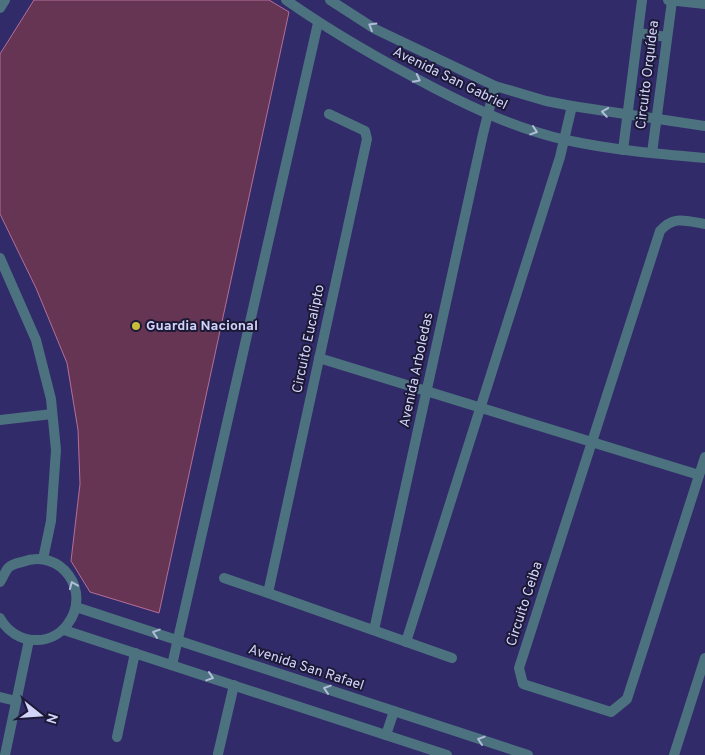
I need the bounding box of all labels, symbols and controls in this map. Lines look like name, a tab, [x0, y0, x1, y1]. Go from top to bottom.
street label: Circuito Orquídea	[633, 20, 663, 130]
one-way arrow	[368, 23, 377, 33]
street label: Avenida San Gabriel	[390, 44, 510, 114]
one-way arrow	[412, 73, 421, 83]
one-way arrow	[600, 107, 609, 117]
one-way arrow	[529, 126, 538, 136]
street label: Circuito Eucalipto	[289, 283, 329, 395]
street label: Avenida Arboledas	[397, 311, 437, 429]
place label: Guardia Nacional	[146, 318, 258, 335]
marker: Guardia Nacional	[130, 320, 142, 332]
street label: Circuito Ceiba	[503, 560, 547, 648]
one-way arrow	[69, 581, 80, 590]
one-way arrow	[152, 629, 161, 639]
street label: Avenida San Rafael	[246, 641, 366, 695]
one-way arrow	[205, 672, 213, 682]
one-way arrow	[323, 685, 332, 695]
north arrow	[15, 690, 65, 740]
text: N	[41, 711, 61, 726]
one-way arrow	[478, 736, 486, 746]

